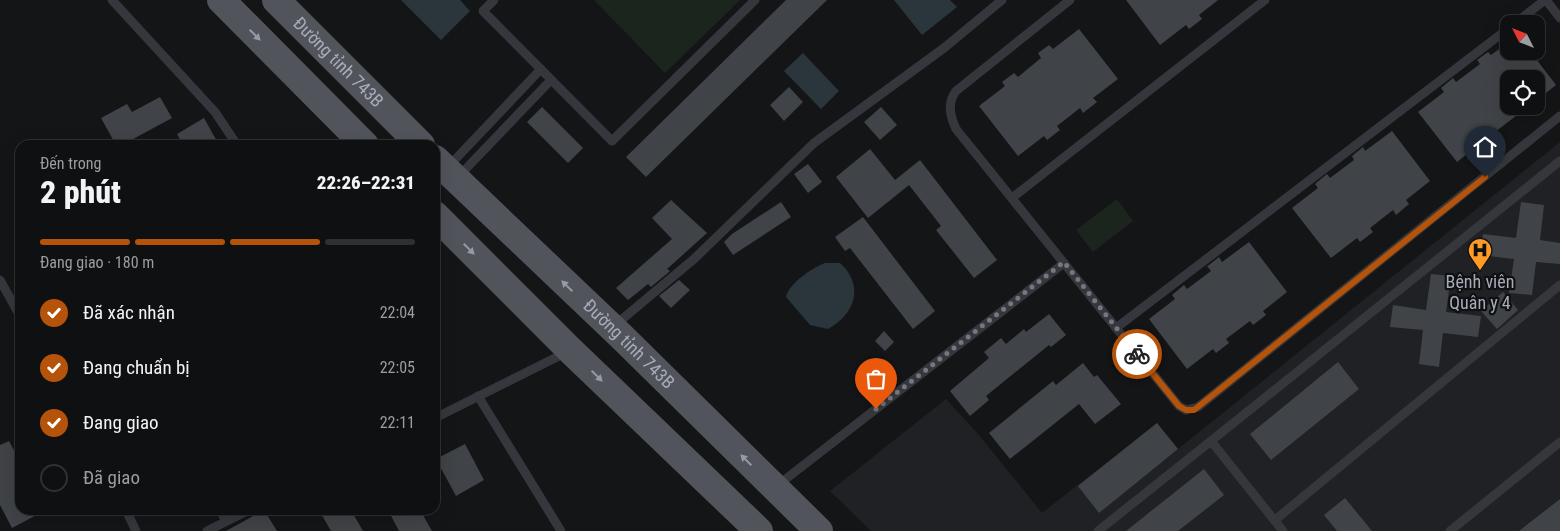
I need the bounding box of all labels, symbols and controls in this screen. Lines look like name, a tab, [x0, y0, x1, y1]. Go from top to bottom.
street label: Đường tỉnh 743B	[289, 12, 388, 111]
north arrow	[1500, 15, 1545, 60]
map controls	[1500, 15, 1545, 115]
one-way arrow	[249, 28, 261, 40]
button: locate	[1500, 70, 1545, 115]
pin	[1464, 126, 1506, 177]
icon: home	[1471, 133, 1499, 161]
text: Đến trong	[40, 154, 101, 173]
text: 22:26–22:31	[317, 171, 415, 194]
text: 2 phút	[40, 173, 121, 211]
hospital icon: Bệnh viên Quân y 4	[1467, 237, 1493, 271]
one-way arrow	[463, 243, 475, 255]
text: Đang giao · 180 m	[40, 253, 154, 272]
place label: Bệnh viên Quân y 4	[1446, 271, 1514, 313]
one-way arrow	[562, 280, 574, 292]
street label: Đường tỉnh 743B	[579, 295, 679, 393]
icon: check	[40, 299, 68, 327]
text: Đã xác nhận	[83, 301, 175, 324]
text: 22:04	[380, 303, 415, 322]
courier	[1112, 329, 1162, 379]
icon: bike	[1123, 340, 1151, 368]
icon: check	[40, 354, 68, 382]
text: Đang chuẩn bị	[83, 356, 190, 379]
text: 22:05	[380, 358, 415, 377]
pin	[855, 358, 897, 409]
icon: bag	[862, 365, 890, 393]
one-way arrow	[591, 370, 603, 382]
icon: check	[40, 409, 68, 437]
text: Đang giao	[83, 411, 159, 434]
text: 22:11	[380, 413, 415, 432]
one-way arrow	[740, 455, 752, 467]
text: Đã giao	[83, 466, 140, 489]

